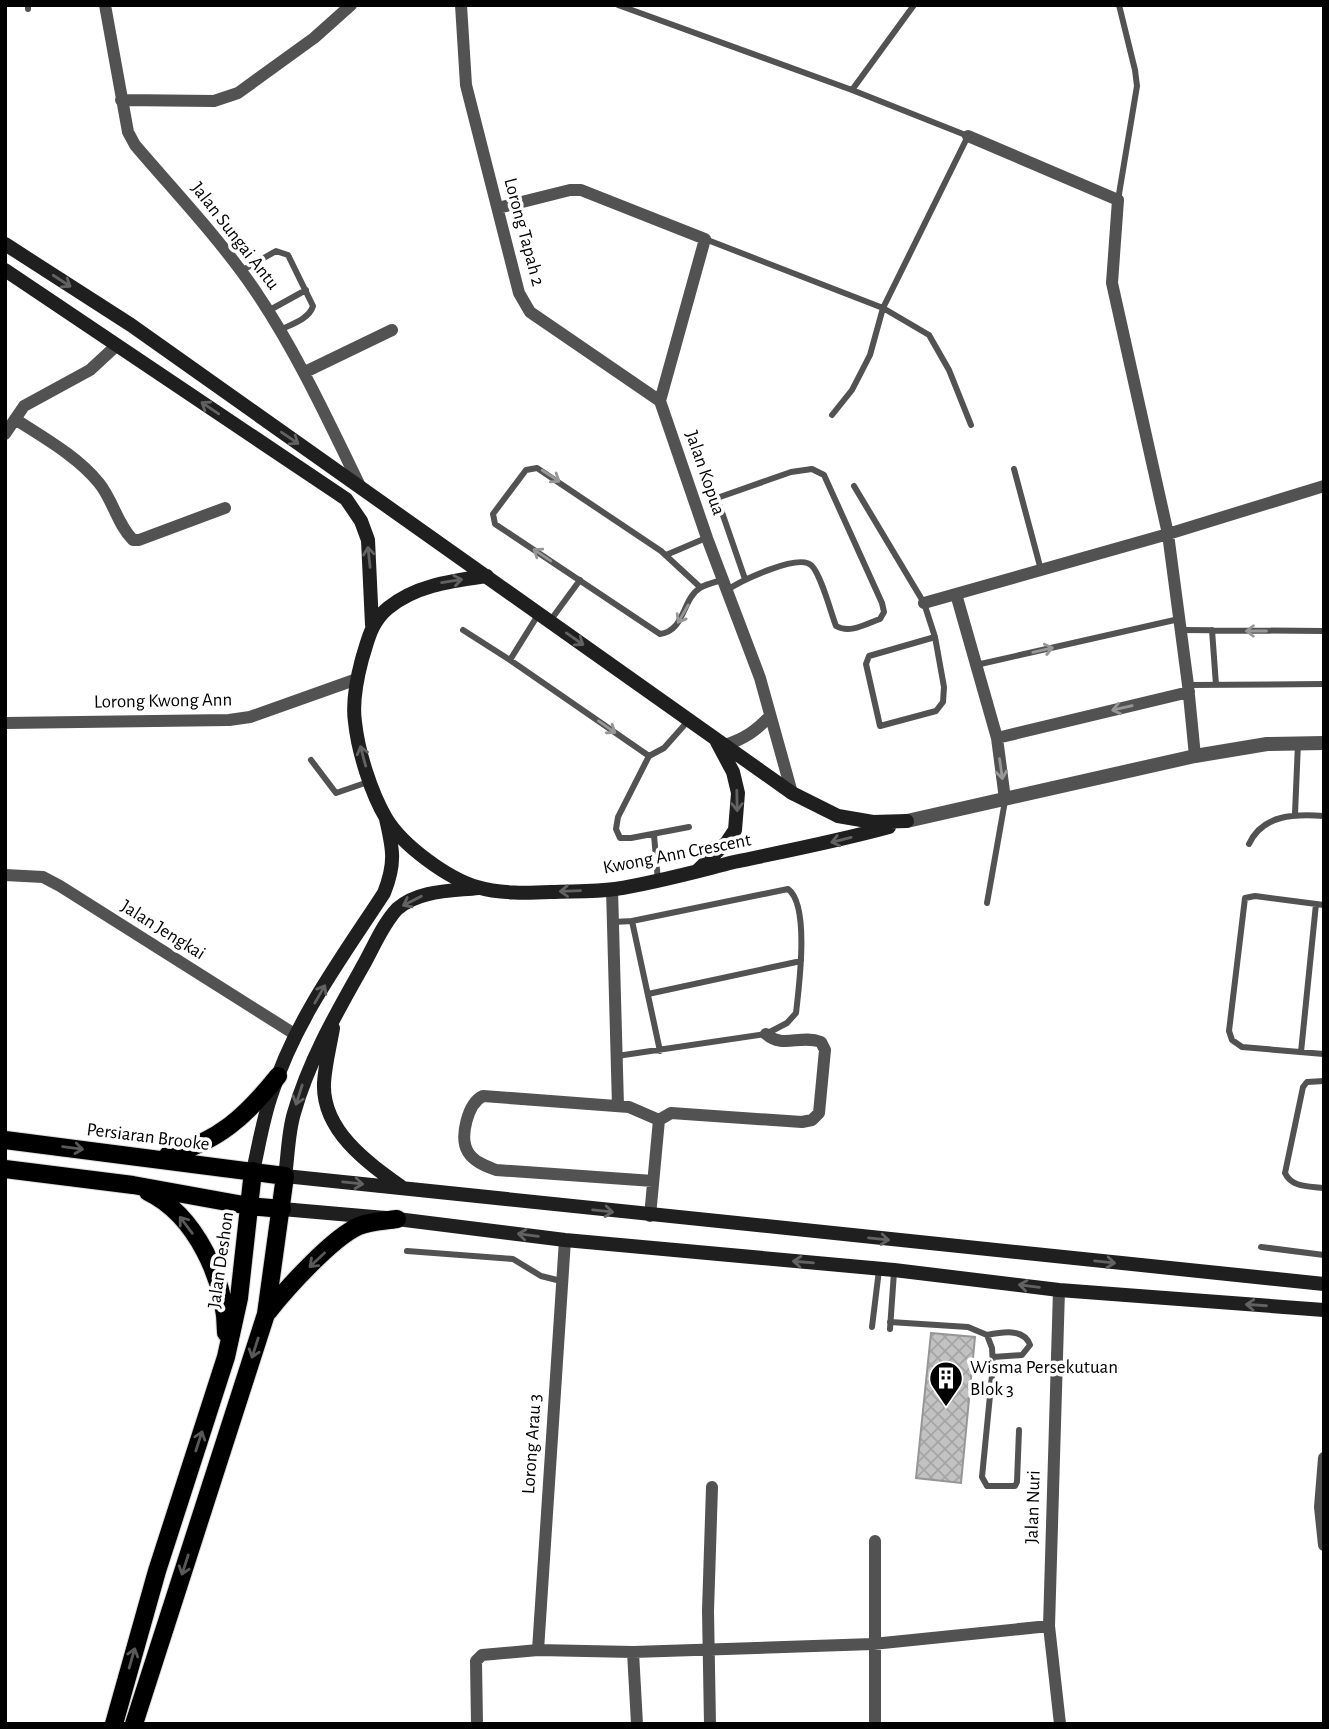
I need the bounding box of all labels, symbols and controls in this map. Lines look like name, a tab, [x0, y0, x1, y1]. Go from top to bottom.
street label: Lorong Tapah 2	[500, 176, 548, 288]
street label: Jalan Sungai Antu	[187, 179, 283, 294]
one-way arrow	[52, 274, 72, 288]
one-way arrow	[201, 400, 220, 415]
street label: Jalan Kopua	[682, 428, 728, 518]
one-way arrow	[280, 431, 299, 445]
one-way arrow	[540, 470, 560, 484]
one-way arrow	[363, 546, 376, 569]
one-way arrow	[533, 548, 552, 562]
one-way arrow	[440, 574, 463, 587]
one-way arrow	[676, 603, 689, 624]
one-way arrow	[1244, 624, 1267, 637]
one-way arrow	[565, 632, 584, 646]
one-way arrow	[1031, 643, 1054, 656]
street label: Lorong Kwong Ann	[94, 690, 232, 712]
one-way arrow	[1111, 702, 1134, 715]
one-way arrow	[596, 720, 616, 734]
one-way arrow	[356, 745, 369, 768]
one-way arrow	[995, 757, 1008, 779]
one-way arrow	[730, 789, 744, 812]
street label: Kwong Ann Crescent	[601, 830, 753, 878]
one-way arrow	[831, 834, 853, 847]
one-way arrow	[559, 884, 582, 897]
one-way arrow	[402, 895, 423, 909]
street label: Jalan Jengkai	[117, 897, 209, 963]
one-way arrow	[313, 984, 327, 1004]
one-way arrow	[292, 1084, 305, 1106]
street label: Persiaran Brooke	[86, 1120, 210, 1154]
one-way arrow	[61, 1142, 84, 1155]
one-way arrow	[341, 1177, 364, 1190]
one-way arrow	[592, 1204, 614, 1217]
street label: Jalan Deshon	[205, 1210, 237, 1310]
one-way arrow	[179, 1216, 194, 1234]
one-way arrow	[517, 1229, 539, 1242]
one-way arrow	[867, 1233, 889, 1246]
one-way arrow	[308, 1252, 326, 1268]
one-way arrow	[792, 1255, 815, 1268]
one-way arrow	[1093, 1256, 1116, 1269]
one-way arrow	[1018, 1280, 1041, 1293]
one-way arrow	[1244, 1298, 1267, 1311]
one-way arrow	[247, 1337, 260, 1359]
place label: Wisma Persekutuan Blok 3	[970, 1358, 1118, 1399]
building icon: Wisma Persekutuan Blok 3	[927, 1359, 965, 1408]
street label: Lorong Arau 3	[519, 1393, 545, 1495]
one-way arrow	[194, 1430, 206, 1452]
street label: Jalan Nuri	[1022, 1470, 1044, 1544]
one-way arrow	[178, 1553, 191, 1575]
one-way arrow	[127, 1647, 140, 1669]

